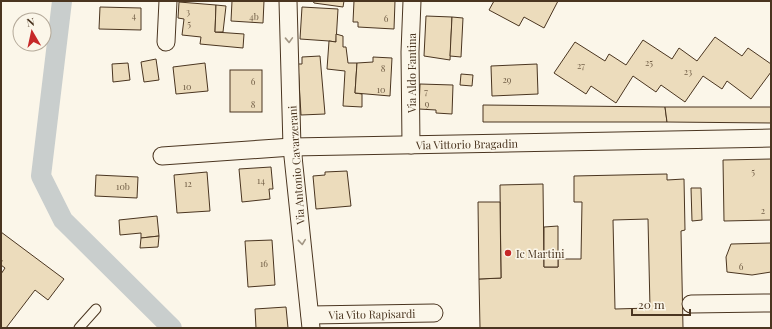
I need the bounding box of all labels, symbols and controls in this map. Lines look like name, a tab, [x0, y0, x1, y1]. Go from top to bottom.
house number: 3	[186, 5, 190, 17]
house number: 4	[132, 9, 137, 21]
house number: 4b	[249, 10, 259, 22]
north arrow	[12, 12, 52, 52]
house number: 6	[384, 12, 389, 24]
text: N	[25, 14, 36, 30]
house number: 5	[187, 17, 191, 29]
street label: Via Aldo Fantina	[404, 32, 419, 114]
one-way arrow	[285, 37, 294, 43]
house number: 25	[645, 56, 653, 68]
house number: 27	[577, 59, 585, 71]
house number: 8	[381, 62, 386, 74]
house number: 23	[684, 65, 692, 77]
house number: 29	[503, 73, 512, 85]
house number: 6	[251, 75, 256, 87]
house number: 10	[183, 80, 191, 92]
house number: 10	[377, 83, 385, 95]
house number: 7	[424, 85, 428, 97]
house number: 9	[425, 97, 430, 109]
house number: 8	[251, 98, 256, 110]
street label: Via Antonio Cavarzerani	[284, 105, 308, 226]
street label: Via Vittorio Bragadin	[415, 136, 519, 152]
house number: 5	[751, 165, 755, 177]
house number: 14	[257, 174, 265, 186]
house number: 12	[184, 177, 192, 189]
house number: 10b	[116, 180, 130, 192]
house number: 2	[761, 204, 765, 216]
one-way arrow	[297, 239, 306, 245]
place label: Ic Martini	[516, 246, 564, 261]
marker: Ic Martini	[503, 248, 513, 258]
house number: 16	[260, 257, 268, 269]
house number: 6	[739, 260, 744, 272]
scale bar	[632, 291, 690, 317]
text: 20 m	[638, 296, 665, 312]
street label: Via Vito Rapisardi	[327, 306, 416, 322]

